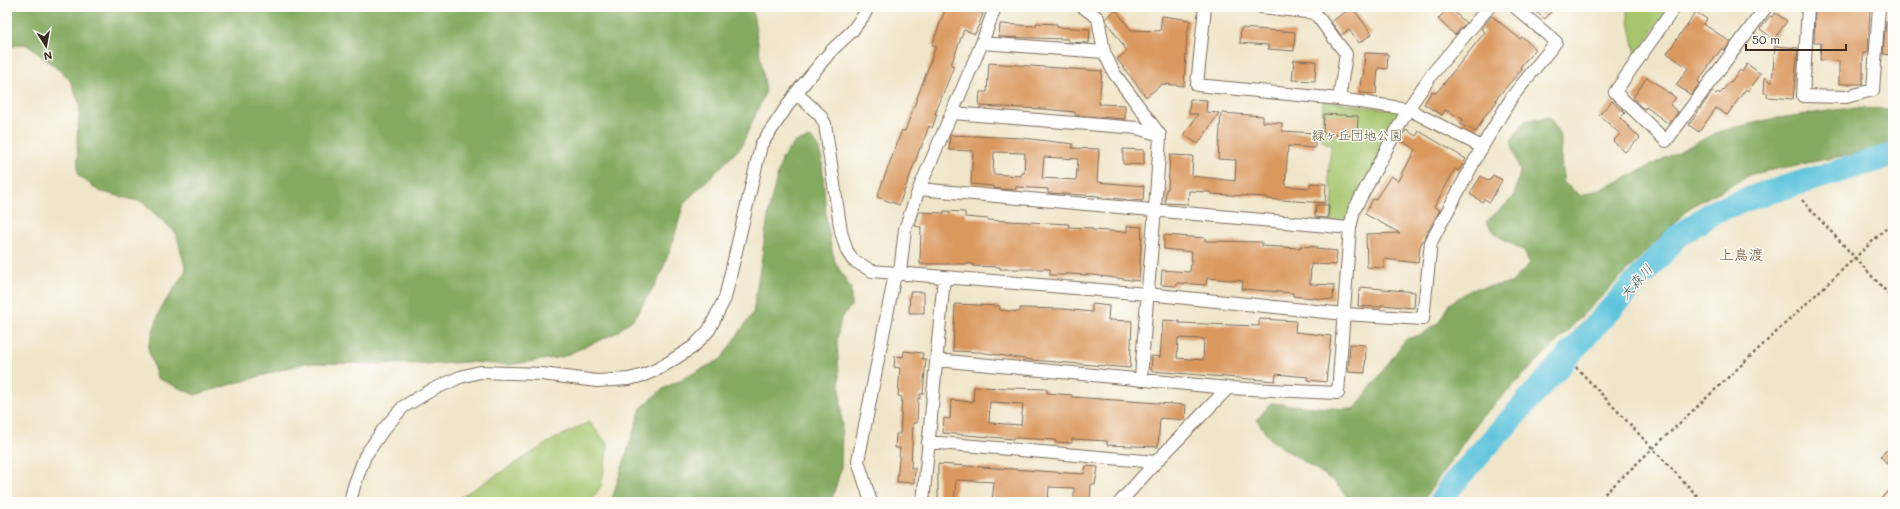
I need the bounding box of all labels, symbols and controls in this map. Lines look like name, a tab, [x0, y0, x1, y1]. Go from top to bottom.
north arrow	[26, 26, 66, 66]
scale bar	[1746, 26, 1846, 52]
text: 50 m	[1752, 31, 1780, 47]
text: N	[42, 48, 54, 64]
park label: 緑ヶ丘団地公園	[1311, 126, 1403, 143]
district label: 上鳥渡	[1718, 244, 1764, 264]
water label: 大森川	[1615, 260, 1657, 304]

